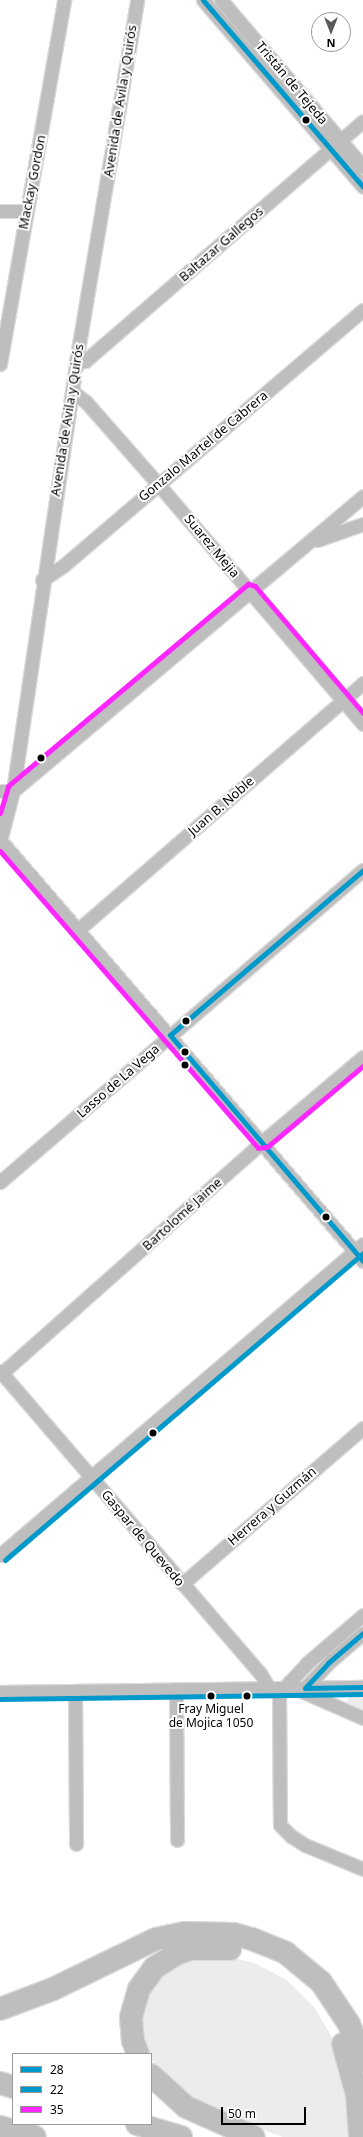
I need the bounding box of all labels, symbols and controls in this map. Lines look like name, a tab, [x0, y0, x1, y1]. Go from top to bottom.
north arrow	[311, 12, 351, 52]
street label: Avenida de Avila y Quirós	[100, 24, 140, 178]
text: N	[327, 36, 335, 51]
street label: Tristán de Tejeda	[253, 38, 331, 128]
unlabelled marker	[301, 115, 311, 125]
street label: Mackay Gordon	[15, 133, 49, 231]
street label: Baltazar Gallegos	[176, 203, 266, 285]
street label: Avenida de Avila y Quirós	[47, 343, 87, 497]
street label: Gonzalo Martel de Cabrera	[135, 387, 271, 505]
street label: Suarez Mejia	[181, 511, 243, 581]
unlabelled marker	[36, 753, 46, 763]
street label: Juan B. Noble	[185, 773, 257, 839]
unlabelled marker	[181, 1016, 191, 1026]
street label: Lasso de La Vega	[74, 1041, 162, 1121]
unlabelled marker	[180, 1047, 190, 1057]
unlabelled marker	[180, 1060, 190, 1070]
street label: Bartolomé Jaime	[139, 1174, 225, 1254]
unlabelled marker	[321, 1212, 331, 1222]
unlabelled marker	[148, 1428, 158, 1438]
street label: Herrera y Guzmán	[225, 1463, 319, 1549]
street label: Gaspar de Quevedo	[98, 1487, 188, 1589]
marker: Fray Miguel de Mojica 1050	[206, 1691, 216, 1701]
unlabelled marker	[242, 1691, 252, 1701]
place label: Fray Miguel de Mojica 1050	[169, 1702, 253, 1730]
legend	[12, 2053, 152, 2125]
text: 28	[50, 2061, 64, 2078]
text: 22	[50, 2081, 64, 2098]
scale bar	[223, 2099, 308, 2125]
text: 35	[50, 2101, 64, 2118]
text: 50 m	[228, 2105, 256, 2122]

